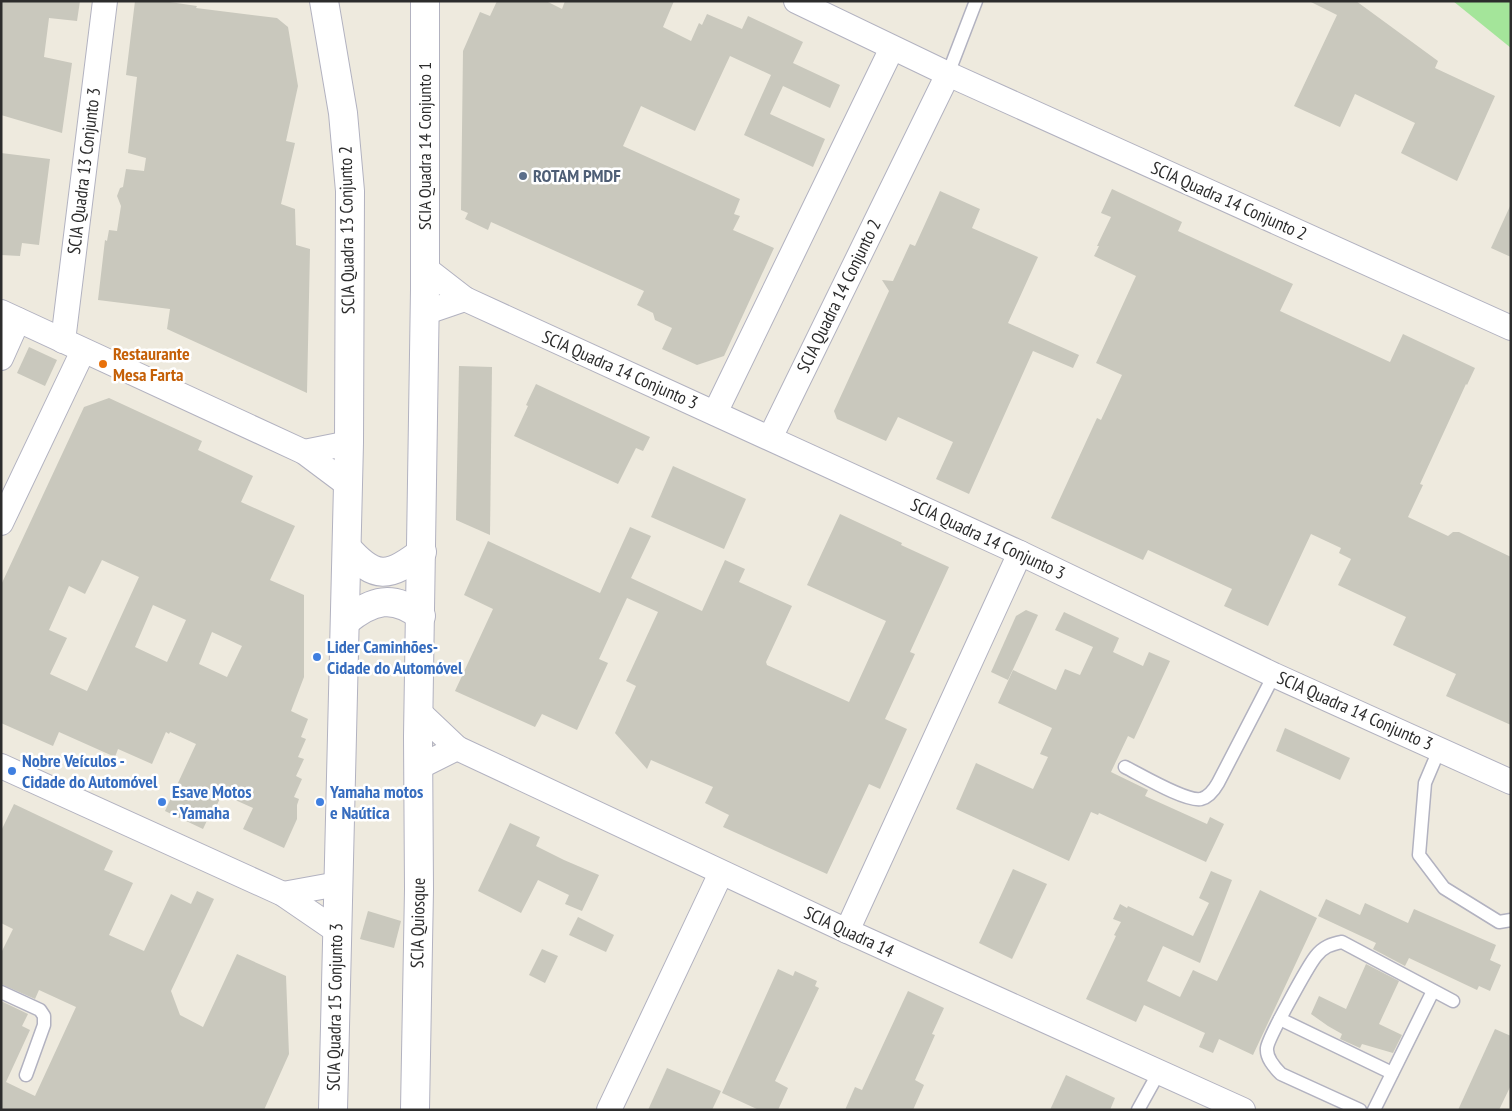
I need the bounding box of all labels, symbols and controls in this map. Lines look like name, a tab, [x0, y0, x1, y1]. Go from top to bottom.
street label: SCIA Quadra 14 Conjunto 1	[413, 62, 436, 230]
street label: SCIA Quadra 13 Conjunto 3	[62, 86, 105, 256]
street label: SCIA Quadra 13 Conjunto 2	[334, 146, 359, 314]
street label: SCIA Quadra 14 Conjunto 2	[1148, 156, 1311, 245]
place label: ROTAM PMDF	[533, 164, 621, 187]
marker: ROTAM PMDF	[517, 170, 529, 182]
street label: SCIA Quadra 14 Conjunto 2	[791, 215, 886, 376]
street label: SCIA Quadra 14 Conjunto 3	[539, 325, 702, 414]
place label: Restaurante Mesa Farta	[113, 342, 190, 386]
marker: Restaurante Mesa Farta	[97, 358, 109, 370]
street label: SCIA Quadra 14 Conjunto 3	[907, 493, 1069, 584]
place label: Lider Caminhões- Cidade do Automóvel	[327, 635, 463, 679]
marker: Lider Caminhões- Cidade do Automóvel	[311, 651, 323, 663]
street label: SCIA Quadra 14 Conjunto 3	[1274, 666, 1437, 755]
place label: Nobre Veículos - Cidade do Automóvel	[22, 749, 158, 793]
marker: Nobre Veículos - Cidade do Automóvel	[6, 765, 18, 777]
place label: Esave Motos - Yamaha	[172, 780, 251, 824]
place label: Yamaha motos e Naútica	[329, 780, 423, 824]
marker: Esave Motos - Yamaha	[156, 796, 168, 808]
marker: Yamaha motos e Naútica	[314, 796, 326, 808]
street label: SCIA Quiosque	[405, 878, 430, 968]
street label: SCIA Quadra 14	[801, 901, 898, 962]
street label: SCIA Quadra 15 Conjunto 3	[322, 923, 347, 1091]

